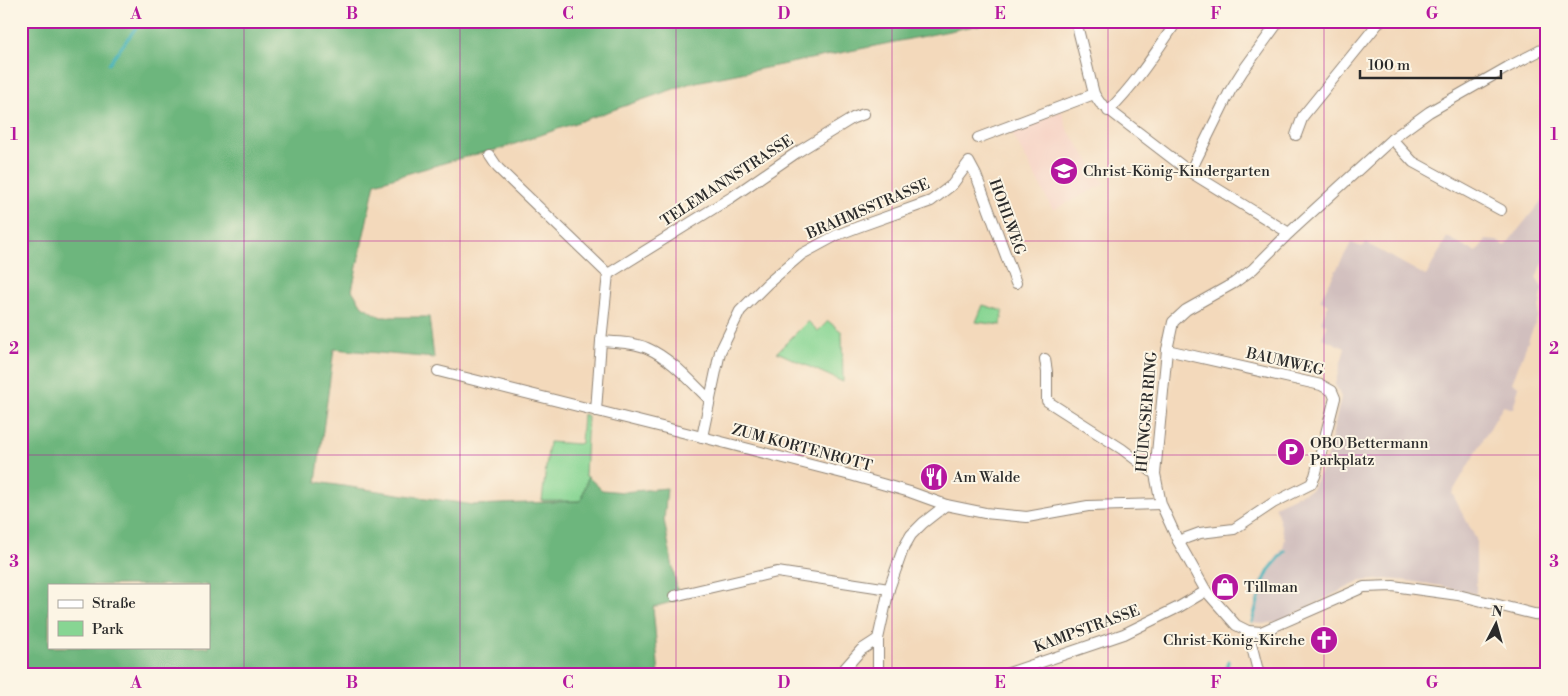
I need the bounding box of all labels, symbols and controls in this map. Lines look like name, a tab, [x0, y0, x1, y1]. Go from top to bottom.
text: A	[129, 4, 142, 24]
text: B	[346, 4, 358, 24]
text: C	[562, 4, 574, 24]
text: D	[778, 4, 791, 24]
text: E	[994, 4, 1006, 24]
text: F	[1210, 4, 1222, 24]
text: G	[1426, 4, 1439, 24]
scale bar	[1360, 48, 1502, 80]
text: 100 m	[1368, 56, 1410, 75]
text: 1	[10, 125, 18, 145]
text: 1	[1550, 125, 1558, 145]
street label: TELEMANNSTRASSE	[657, 131, 797, 231]
school or university icon: Christ-König-Kindergarten	[1049, 156, 1079, 186]
place label: Christ-König-Kindergarten	[1083, 162, 1270, 181]
street label: BRAHMSSTRASSE	[803, 174, 933, 244]
street label: HOHLWEG	[984, 176, 1030, 258]
text: 2	[9, 339, 19, 359]
text: 2	[1549, 339, 1559, 359]
street label: BAUMWEG	[1243, 344, 1326, 380]
street label: HÜINGSER RING	[1131, 351, 1162, 473]
street label: ZUM KORTENROTT	[730, 420, 875, 476]
place label: OBO Bettermann Parkplatz	[1310, 434, 1429, 470]
parking icon: OBO Bettermann Parkplatz	[1276, 437, 1306, 467]
restaurant icon: Am Walde	[919, 462, 949, 492]
place label: Am Walde	[952, 468, 1020, 487]
text: 3	[9, 552, 19, 572]
text: 3	[1549, 552, 1559, 572]
shop icon: Tillman	[1210, 572, 1240, 602]
place label: Tillman	[1244, 578, 1298, 597]
legend	[48, 584, 210, 648]
text: Straße	[92, 594, 136, 613]
north arrow	[1470, 598, 1520, 648]
street label: KAMPSTRASSE	[1031, 601, 1143, 657]
text: N	[1491, 603, 1504, 622]
text: Park	[92, 620, 124, 639]
church icon: Christ-König-Kirche	[1309, 625, 1339, 655]
place label: Christ-König-Kirche	[1163, 631, 1305, 650]
text: A	[129, 673, 142, 693]
text: B	[346, 673, 358, 693]
text: C	[562, 673, 574, 693]
text: D	[778, 673, 791, 693]
text: E	[994, 673, 1006, 693]
text: F	[1210, 673, 1222, 693]
text: G	[1426, 673, 1439, 693]

